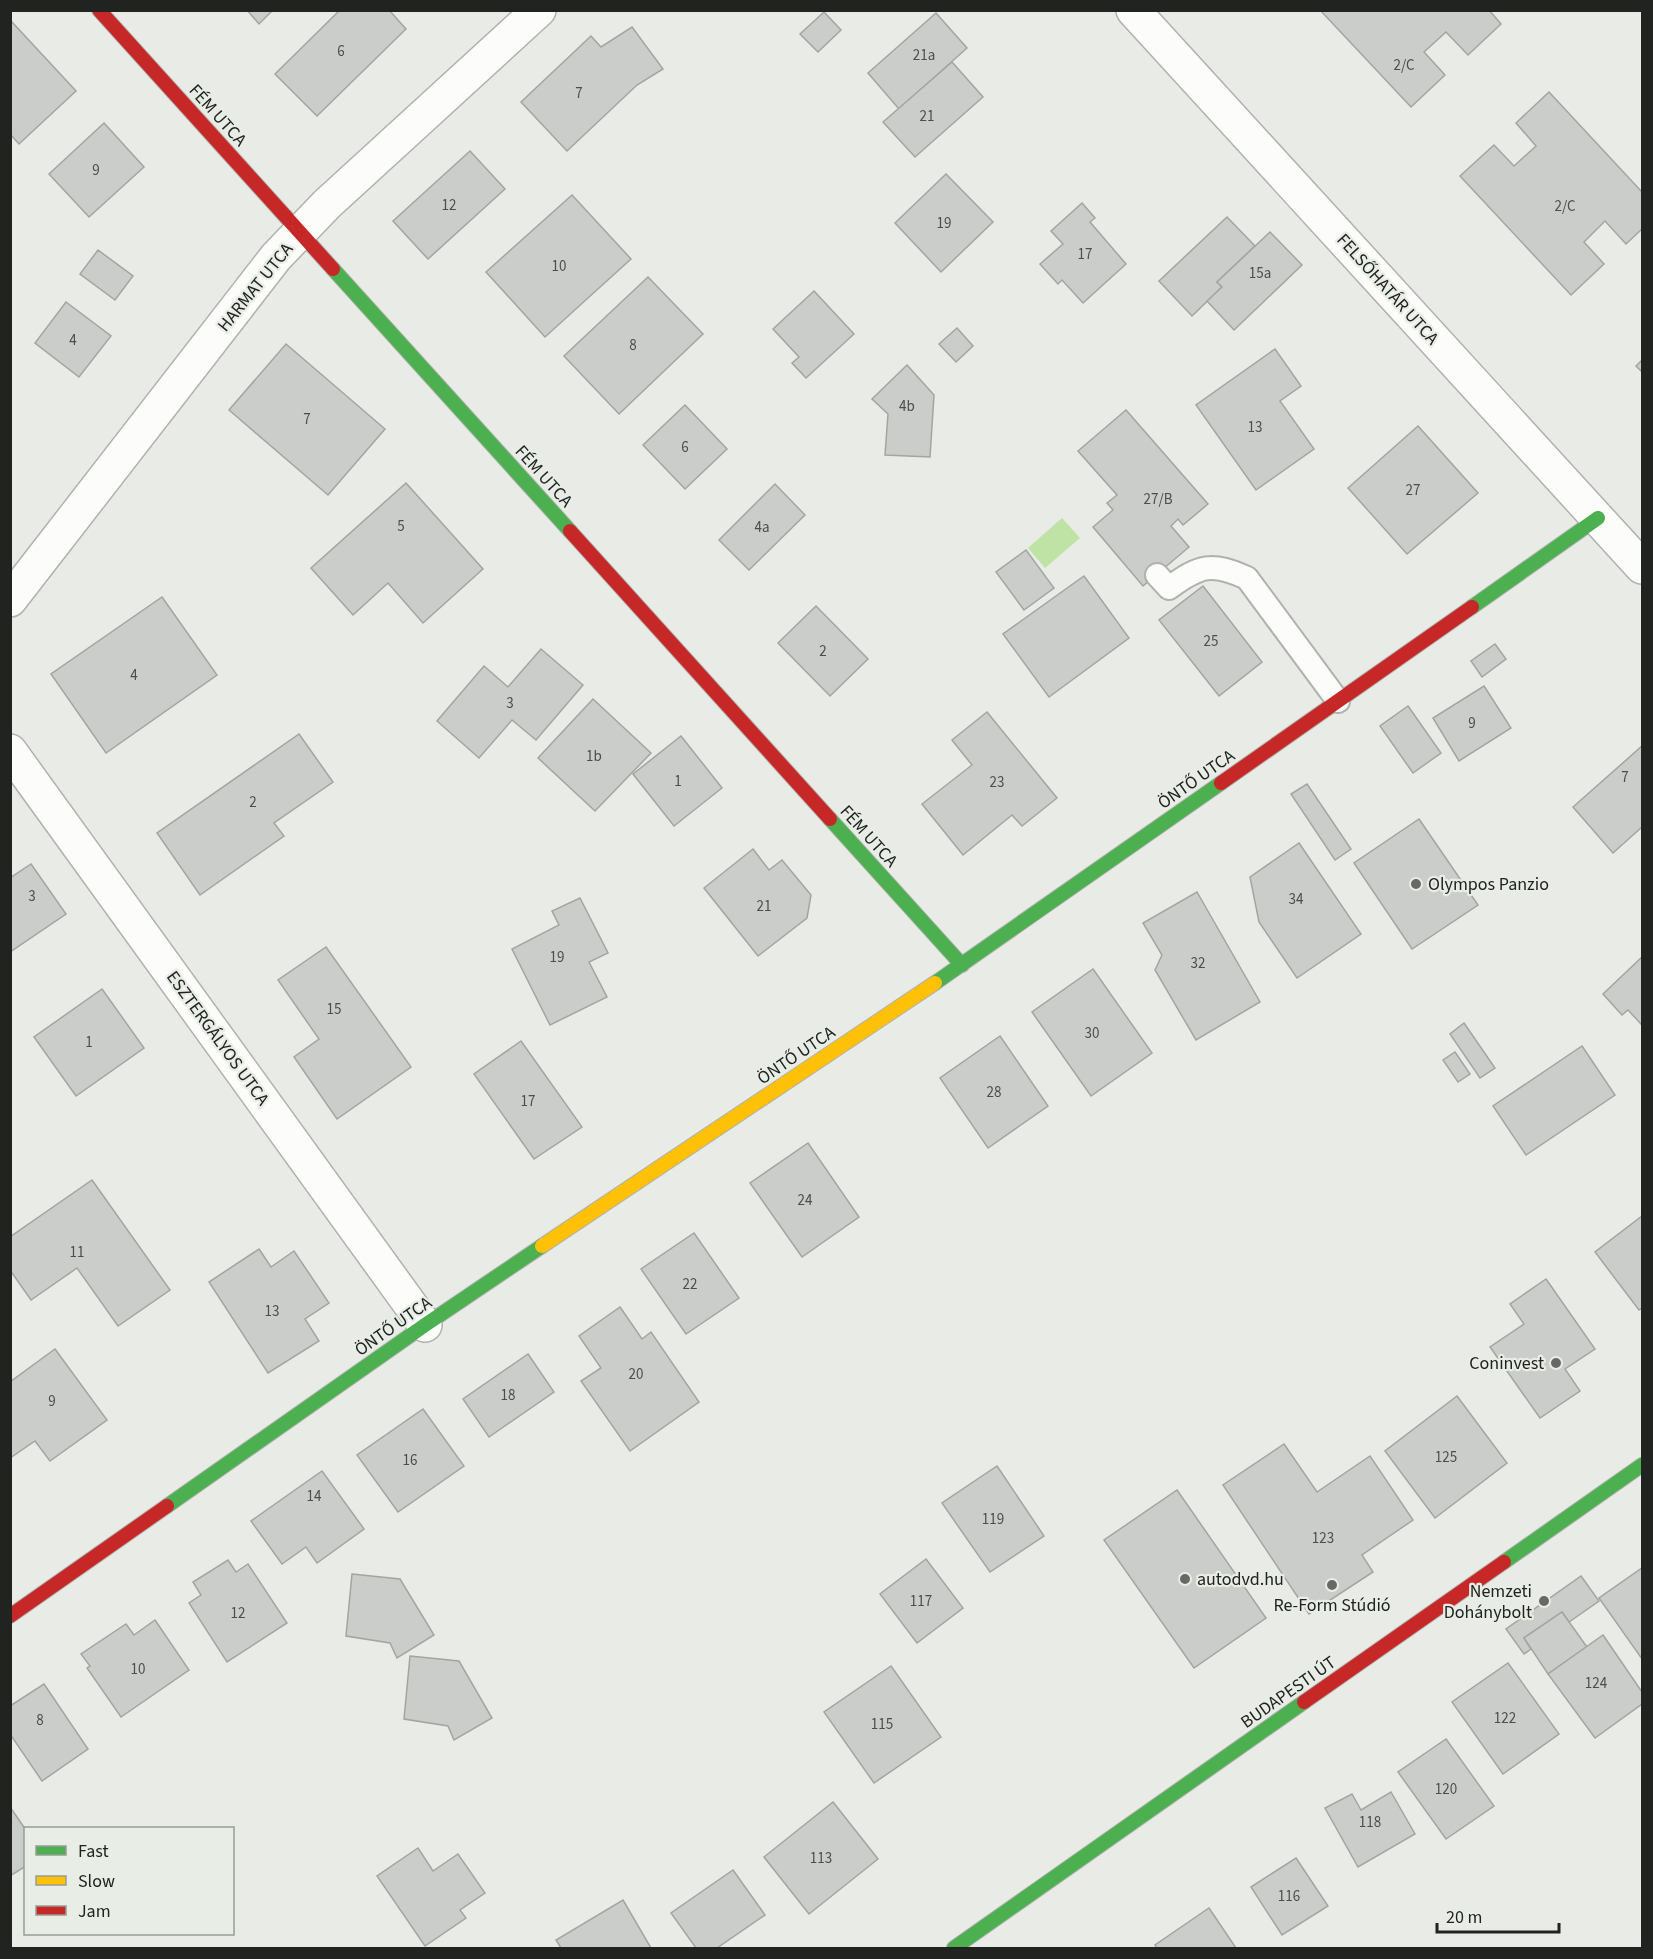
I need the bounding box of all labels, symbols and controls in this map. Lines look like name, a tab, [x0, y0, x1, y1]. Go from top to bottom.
house number: 6	[337, 41, 345, 62]
house number: 21a	[913, 45, 935, 66]
house number: 2/C	[1393, 55, 1415, 76]
street label: FÉM UTCA	[183, 79, 252, 152]
house number: 7	[575, 83, 583, 104]
house number: 21	[920, 106, 934, 127]
house number: 9	[92, 160, 100, 181]
house number: 12	[442, 195, 456, 216]
house number: 2/C	[1554, 196, 1576, 217]
house number: 19	[937, 213, 951, 234]
street label: FELSŐHATÁR UTCA	[1331, 228, 1445, 351]
street label: HARMAT UTCA	[212, 237, 299, 337]
house number: 17	[1078, 244, 1092, 265]
house number: 10	[552, 256, 566, 277]
house number: 15a	[1249, 263, 1271, 284]
house number: 4	[69, 330, 77, 351]
house number: 8	[629, 335, 637, 356]
house number: 4b	[899, 396, 915, 417]
house number: 7	[303, 409, 311, 430]
house number: 13	[1248, 417, 1262, 438]
house number: 6	[681, 437, 689, 458]
street label: FÉM UTCA	[509, 440, 578, 513]
house number: 27	[1406, 480, 1420, 501]
house number: 27/B	[1144, 489, 1173, 510]
house number: 5	[397, 516, 405, 537]
house number: 4a	[754, 517, 770, 538]
house number: 25	[1204, 631, 1218, 652]
house number: 2	[819, 641, 827, 662]
house number: 4	[130, 665, 138, 686]
house number: 3	[506, 693, 514, 714]
house number: 9	[1468, 713, 1476, 734]
street label: ÖNTŐ UTCA	[1153, 743, 1240, 815]
house number: 1b	[586, 746, 602, 767]
house number: 7	[1621, 767, 1629, 788]
house number: 1	[674, 771, 682, 792]
house number: 23	[990, 772, 1004, 793]
house number: 2	[249, 792, 257, 813]
street label: FÉM UTCA	[834, 800, 903, 873]
place label: Olympos Panzio	[1428, 872, 1549, 897]
marker: Olympos Panzio	[1409, 877, 1423, 891]
house number: 3	[28, 886, 36, 907]
house number: 34	[1289, 889, 1304, 910]
house number: 21	[757, 896, 771, 917]
house number: 19	[550, 947, 564, 968]
house number: 32	[1191, 953, 1205, 974]
street label: ESZTERGÁLYOS UTCA	[160, 966, 275, 1111]
house number: 15	[327, 999, 341, 1020]
street label: ÖNTŐ UTCA	[752, 1020, 840, 1091]
house number: 30	[1085, 1023, 1099, 1044]
house number: 1	[85, 1032, 93, 1053]
house number: 28	[987, 1082, 1001, 1103]
house number: 17	[521, 1091, 535, 1112]
house number: 24	[798, 1190, 813, 1211]
house number: 11	[70, 1242, 84, 1263]
house number: 22	[683, 1274, 697, 1295]
street label: ÖNTŐ UTCA	[350, 1290, 437, 1362]
house number: 13	[265, 1301, 279, 1322]
place label: Coninvest	[1469, 1351, 1544, 1376]
marker: Coninvest	[1549, 1356, 1563, 1370]
house number: 20	[629, 1364, 643, 1385]
house number: 18	[501, 1385, 515, 1406]
house number: 9	[48, 1391, 56, 1412]
house number: 125	[1435, 1447, 1457, 1468]
house number: 16	[403, 1450, 417, 1471]
house number: 14	[307, 1486, 322, 1507]
house number: 119	[982, 1509, 1004, 1530]
house number: 123	[1312, 1528, 1334, 1549]
place label: autodvd.hu	[1197, 1567, 1284, 1592]
marker: autodvd.hu	[1178, 1572, 1192, 1586]
marker: Re-Form Stúdió	[1325, 1578, 1339, 1592]
place label: Nemzeti Dohánybolt	[1444, 1579, 1532, 1625]
house number: 117	[910, 1591, 932, 1612]
place label: Re-Form Stúdió	[1273, 1593, 1391, 1618]
marker: Nemzeti Dohánybolt	[1537, 1594, 1551, 1608]
house number: 12	[231, 1603, 245, 1624]
street label: BUDAPESTI ÚT	[1236, 1650, 1341, 1734]
house number: 10	[131, 1659, 145, 1680]
house number: 124	[1585, 1673, 1608, 1694]
house number: 122	[1494, 1708, 1516, 1729]
house number: 8	[36, 1710, 44, 1731]
house number: 115	[871, 1714, 893, 1735]
house number: 120	[1435, 1779, 1457, 1800]
house number: 118	[1359, 1812, 1381, 1833]
legend	[24, 1827, 234, 1935]
text: Fast	[78, 1839, 109, 1864]
house number: 113	[810, 1848, 832, 1869]
text: Slow	[78, 1869, 115, 1894]
house number: 116	[1278, 1886, 1300, 1907]
scale bar	[1437, 1896, 1558, 1934]
text: Jam	[78, 1899, 111, 1924]
text: 20 m	[1446, 1905, 1482, 1930]

